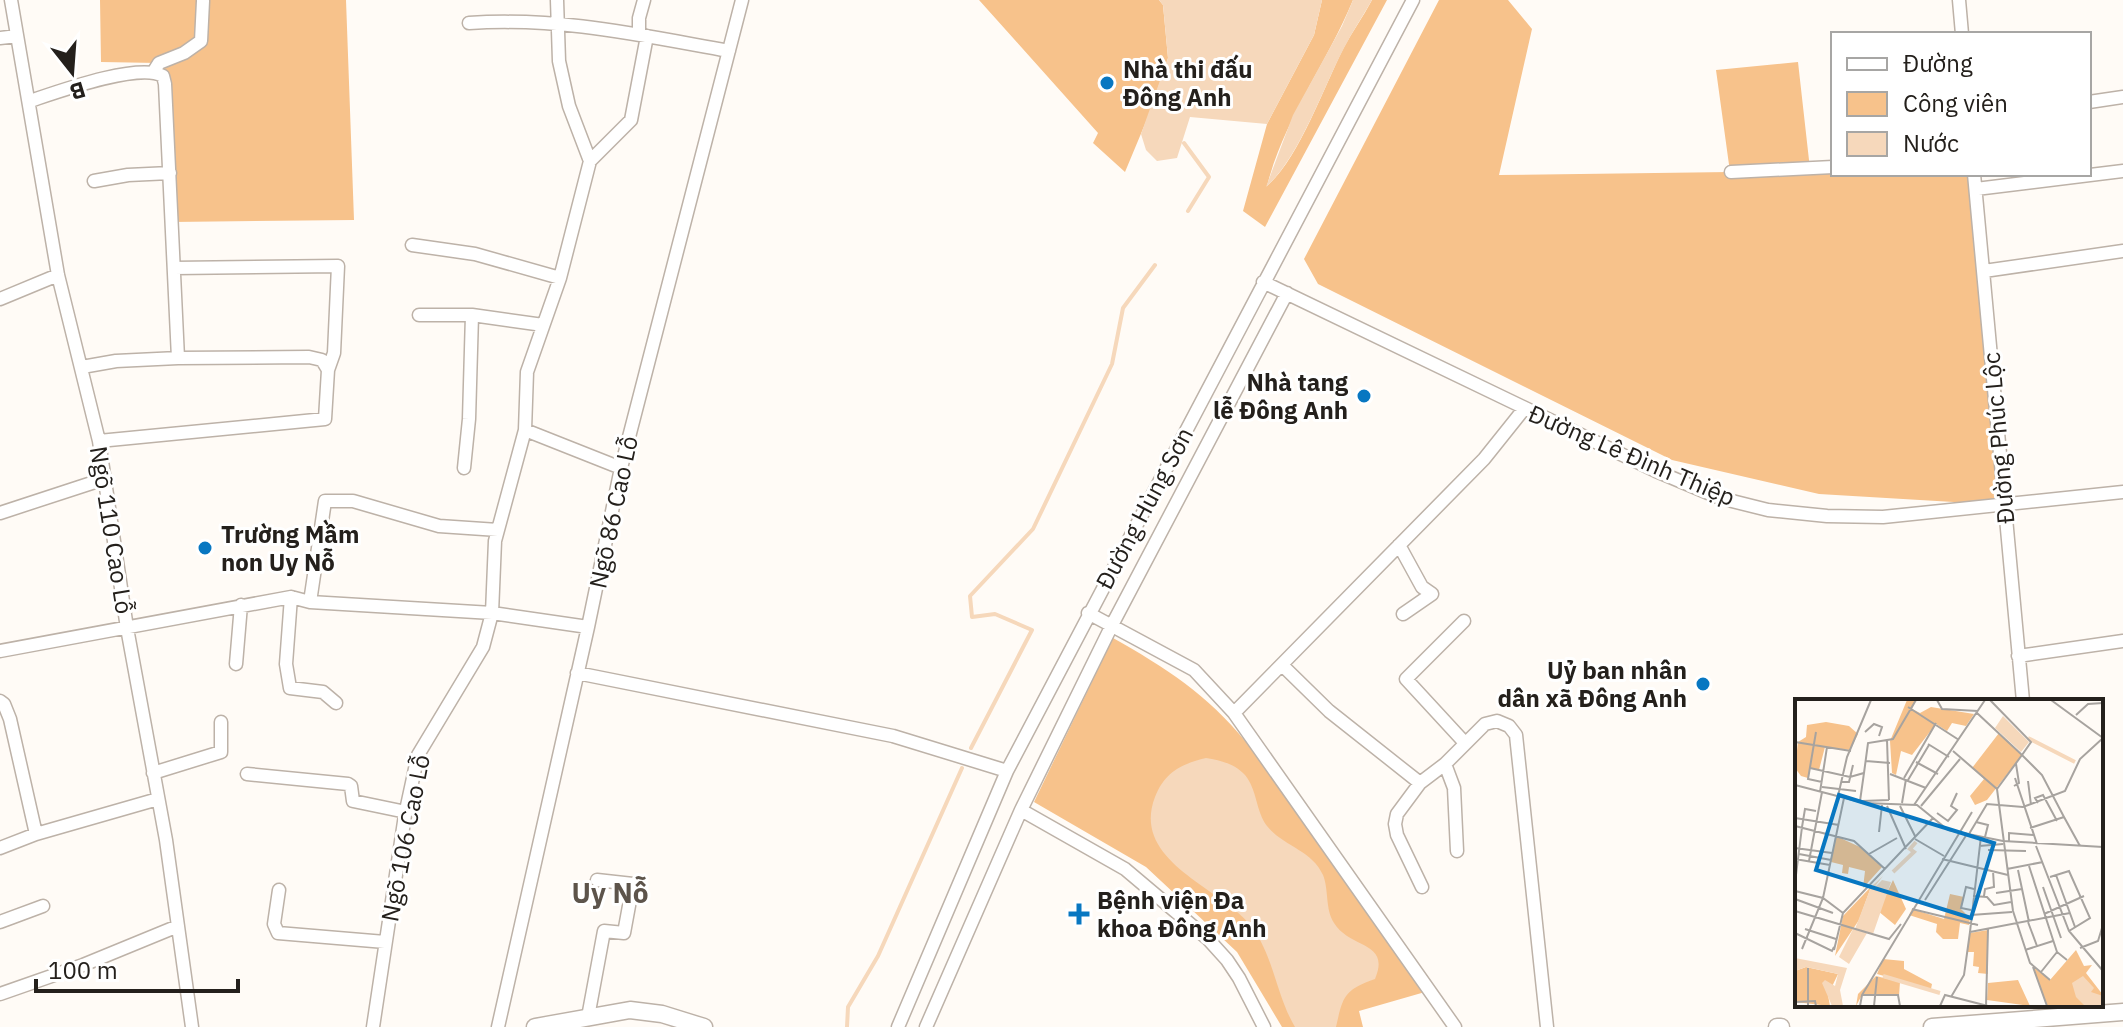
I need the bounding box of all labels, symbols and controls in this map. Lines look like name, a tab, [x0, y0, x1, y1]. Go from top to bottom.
north arrow	[32, 32, 112, 112]
legend	[1831, 32, 2091, 176]
text: Đường	[1903, 47, 1973, 79]
place label: Nhà thi đấu Đông Anh	[1123, 53, 1253, 113]
marker: Nhà thi đấu Đông Anh	[1098, 74, 1116, 92]
text: B	[67, 76, 89, 108]
text: Công viên	[1903, 87, 2008, 119]
text: Nước	[1903, 127, 1959, 159]
street label: Đường Phúc Lộc	[1975, 351, 2021, 525]
place label: Nhà tang lễ Đông Anh	[1213, 366, 1349, 426]
marker: Nhà tang lễ Đông Anh	[1355, 387, 1373, 405]
street label: Đường Lê Đình Thiệp	[1524, 397, 1740, 513]
street label: Đường Hùng Sơn	[1088, 422, 1200, 594]
street label: Ngõ 86 Cao Lỗ	[581, 433, 645, 591]
street label: Ngõ 110 Cao Lỗ	[83, 444, 141, 616]
place label: Trường Mầm non Uy Nỗ	[221, 518, 359, 578]
marker: Trường Mầm non Uy Nỗ	[196, 539, 214, 557]
place label: Uỷ ban nhân dân xã Đông Anh	[1497, 654, 1687, 714]
marker: Uỷ ban nhân dân xã Đông Anh	[1694, 675, 1712, 693]
inset map	[1795, 699, 2103, 1007]
street label: Ngõ 106 Cao Lỗ	[373, 752, 437, 924]
district label: Uy Nỗ	[571, 874, 649, 911]
place label: Bệnh viện Đa khoa Đông Anh	[1097, 884, 1267, 944]
marker: Bệnh viện Đa khoa Đông Anh	[1068, 903, 1090, 925]
scale bar	[36, 943, 238, 993]
text: 100 m	[48, 954, 118, 986]

